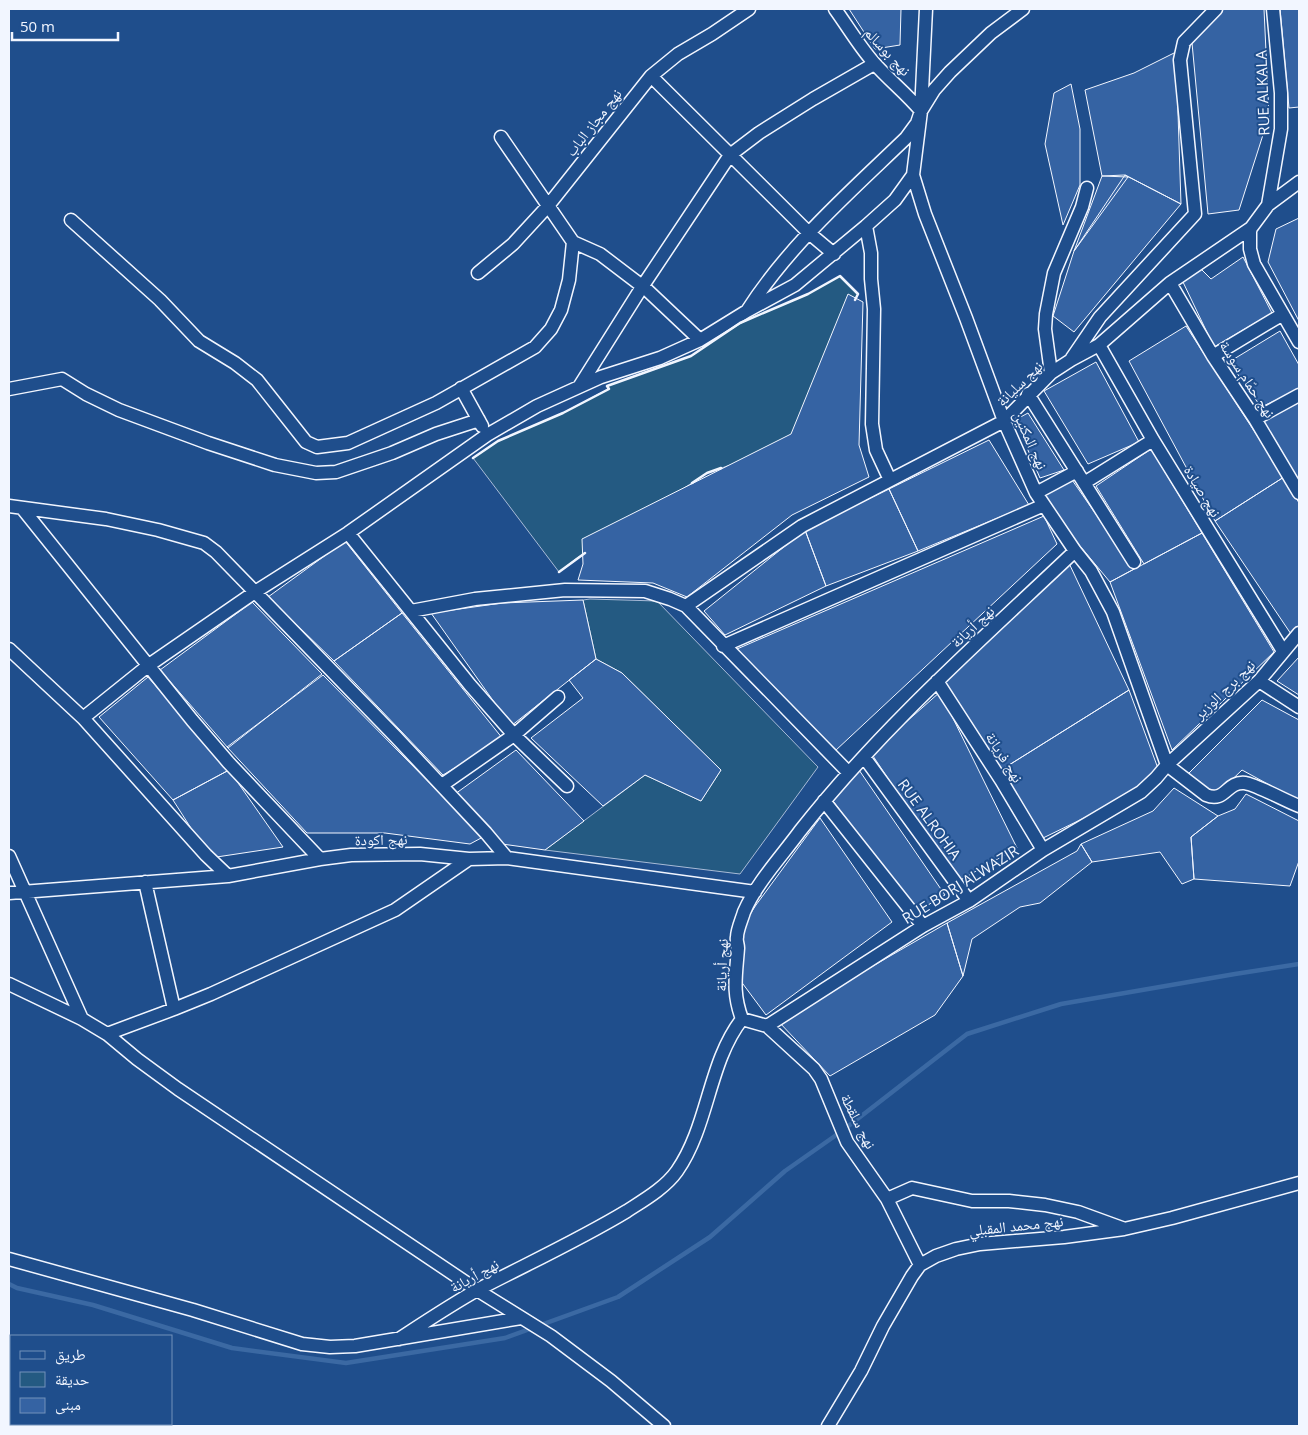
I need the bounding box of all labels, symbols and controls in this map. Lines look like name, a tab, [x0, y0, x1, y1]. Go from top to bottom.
scale bar	[12, 10, 119, 42]
text: 50 m	[20, 16, 55, 36]
street label: نهج بوسالم	[860, 22, 916, 80]
street label: RUE ALKALA	[1250, 49, 1273, 136]
street label: نهج مجاز الباب	[560, 84, 626, 161]
street label: نهج حمّام سوسة	[1215, 337, 1280, 422]
street label: نهج سليانة	[991, 356, 1047, 411]
street label: نهج المكنين	[1008, 408, 1053, 473]
street label: نهج صيادة	[1179, 461, 1226, 521]
street label: نهج أريانة	[946, 601, 999, 652]
street label: نهج برج الوزير	[1188, 655, 1260, 725]
street label: نهج فريانة	[981, 728, 1028, 787]
street label: RUE ALROHIA	[894, 775, 966, 864]
street label: نهج اكودة	[354, 829, 408, 850]
street label: RUE BORJ ALWAZIR	[898, 840, 1023, 928]
street label: نهج أريانة	[710, 938, 733, 992]
street label: نهج سلقطة	[836, 1090, 881, 1152]
street label: نهج محمد المقبلي	[968, 1210, 1065, 1243]
street label: نهج أريانة	[446, 1253, 502, 1297]
legend	[10, 1335, 172, 1425]
text: طريق	[55, 1344, 86, 1365]
text: حديقة	[55, 1369, 90, 1389]
text: مبنى	[55, 1394, 81, 1415]

